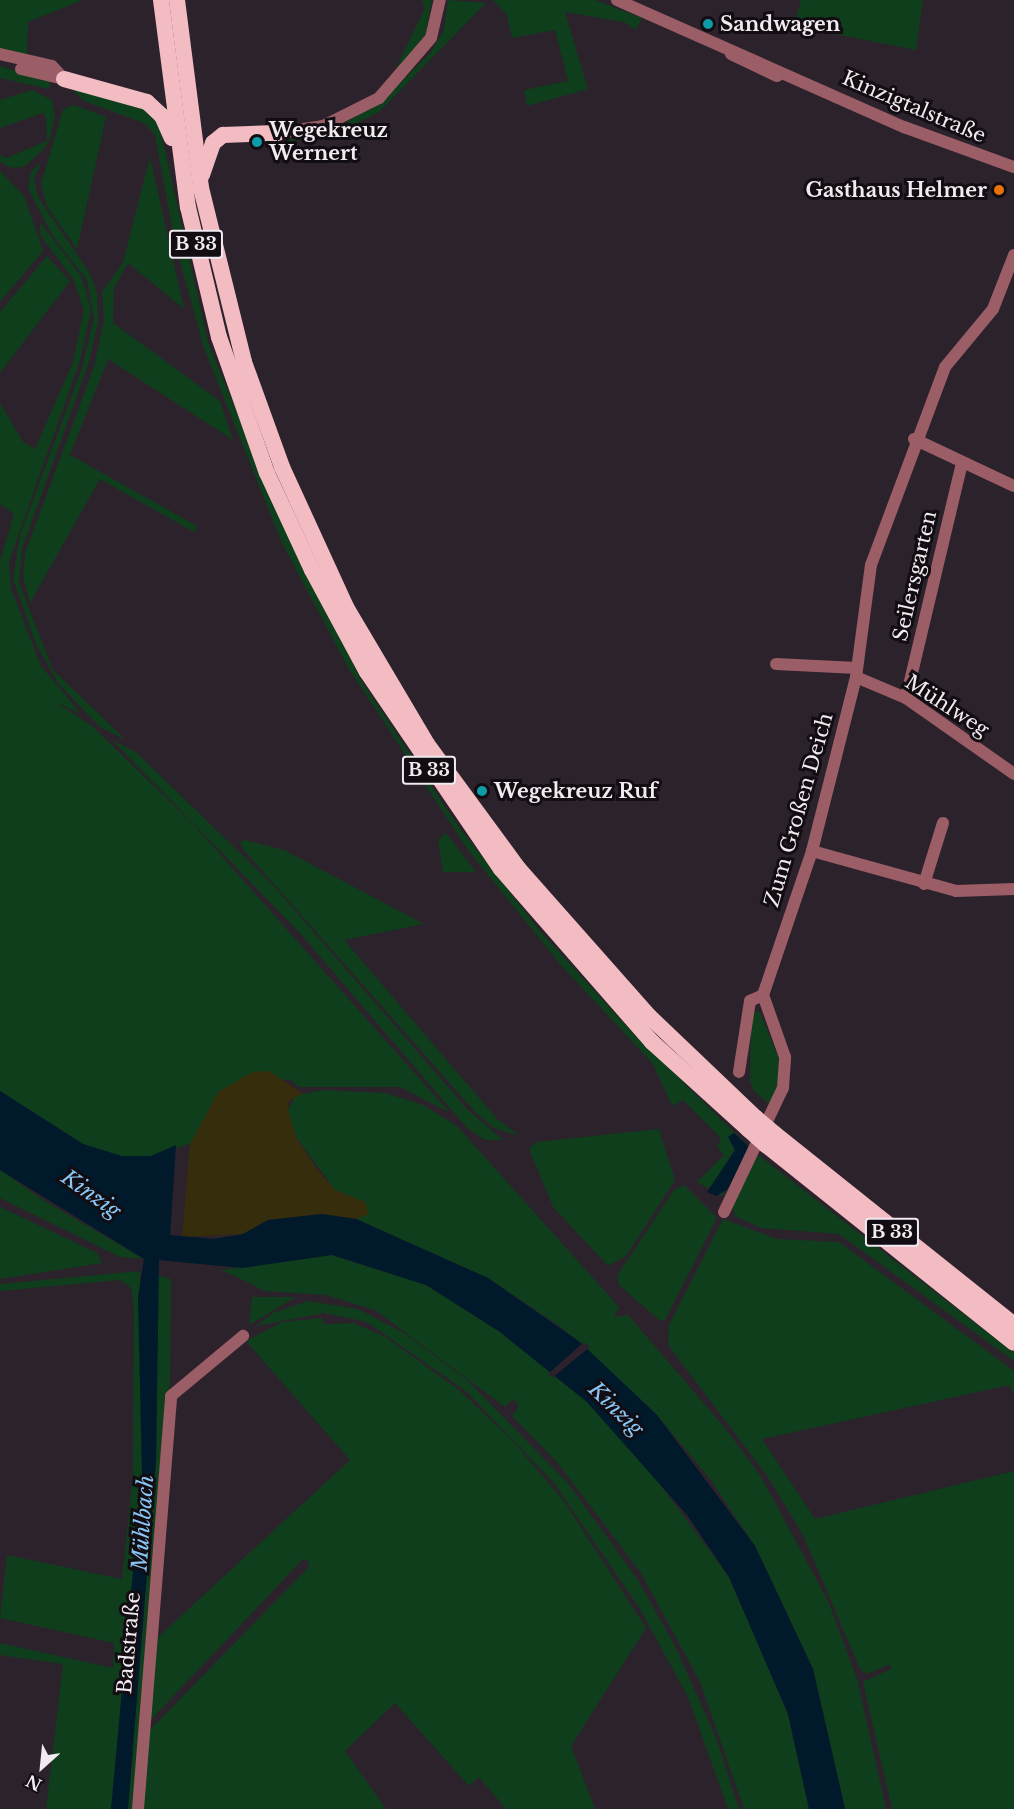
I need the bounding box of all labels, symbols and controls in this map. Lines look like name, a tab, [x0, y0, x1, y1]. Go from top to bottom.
place label: Sandwagen	[720, 12, 840, 36]
marker: Sandwagen	[701, 17, 715, 31]
street label: Kinzigtalstraße	[839, 66, 989, 148]
place label: Wegekreuz Wernert	[269, 118, 388, 165]
marker: Wegekreuz Wernert	[250, 135, 264, 149]
place label: Gasthaus Helmer	[805, 178, 987, 202]
marker: Gasthaus Helmer	[992, 183, 1006, 197]
road number: B 33	[168, 229, 224, 259]
street label: Seilersgarten	[888, 508, 942, 644]
street label: Mühlweg	[901, 670, 993, 742]
street label: Zum Großen Deich	[760, 710, 838, 910]
road number: B 33	[400, 755, 458, 785]
place label: Wegekreuz Ruf	[494, 779, 657, 803]
marker: Wegekreuz Ruf	[475, 784, 489, 798]
water label: Kinzig	[56, 1165, 126, 1223]
road number: B 33	[864, 1217, 920, 1247]
water label: Kinzig	[583, 1377, 649, 1441]
water label: Mühlbach	[127, 1474, 159, 1572]
street label: Badstraße	[113, 1591, 145, 1695]
north arrow	[12, 1737, 72, 1797]
text: N	[23, 1771, 45, 1795]

